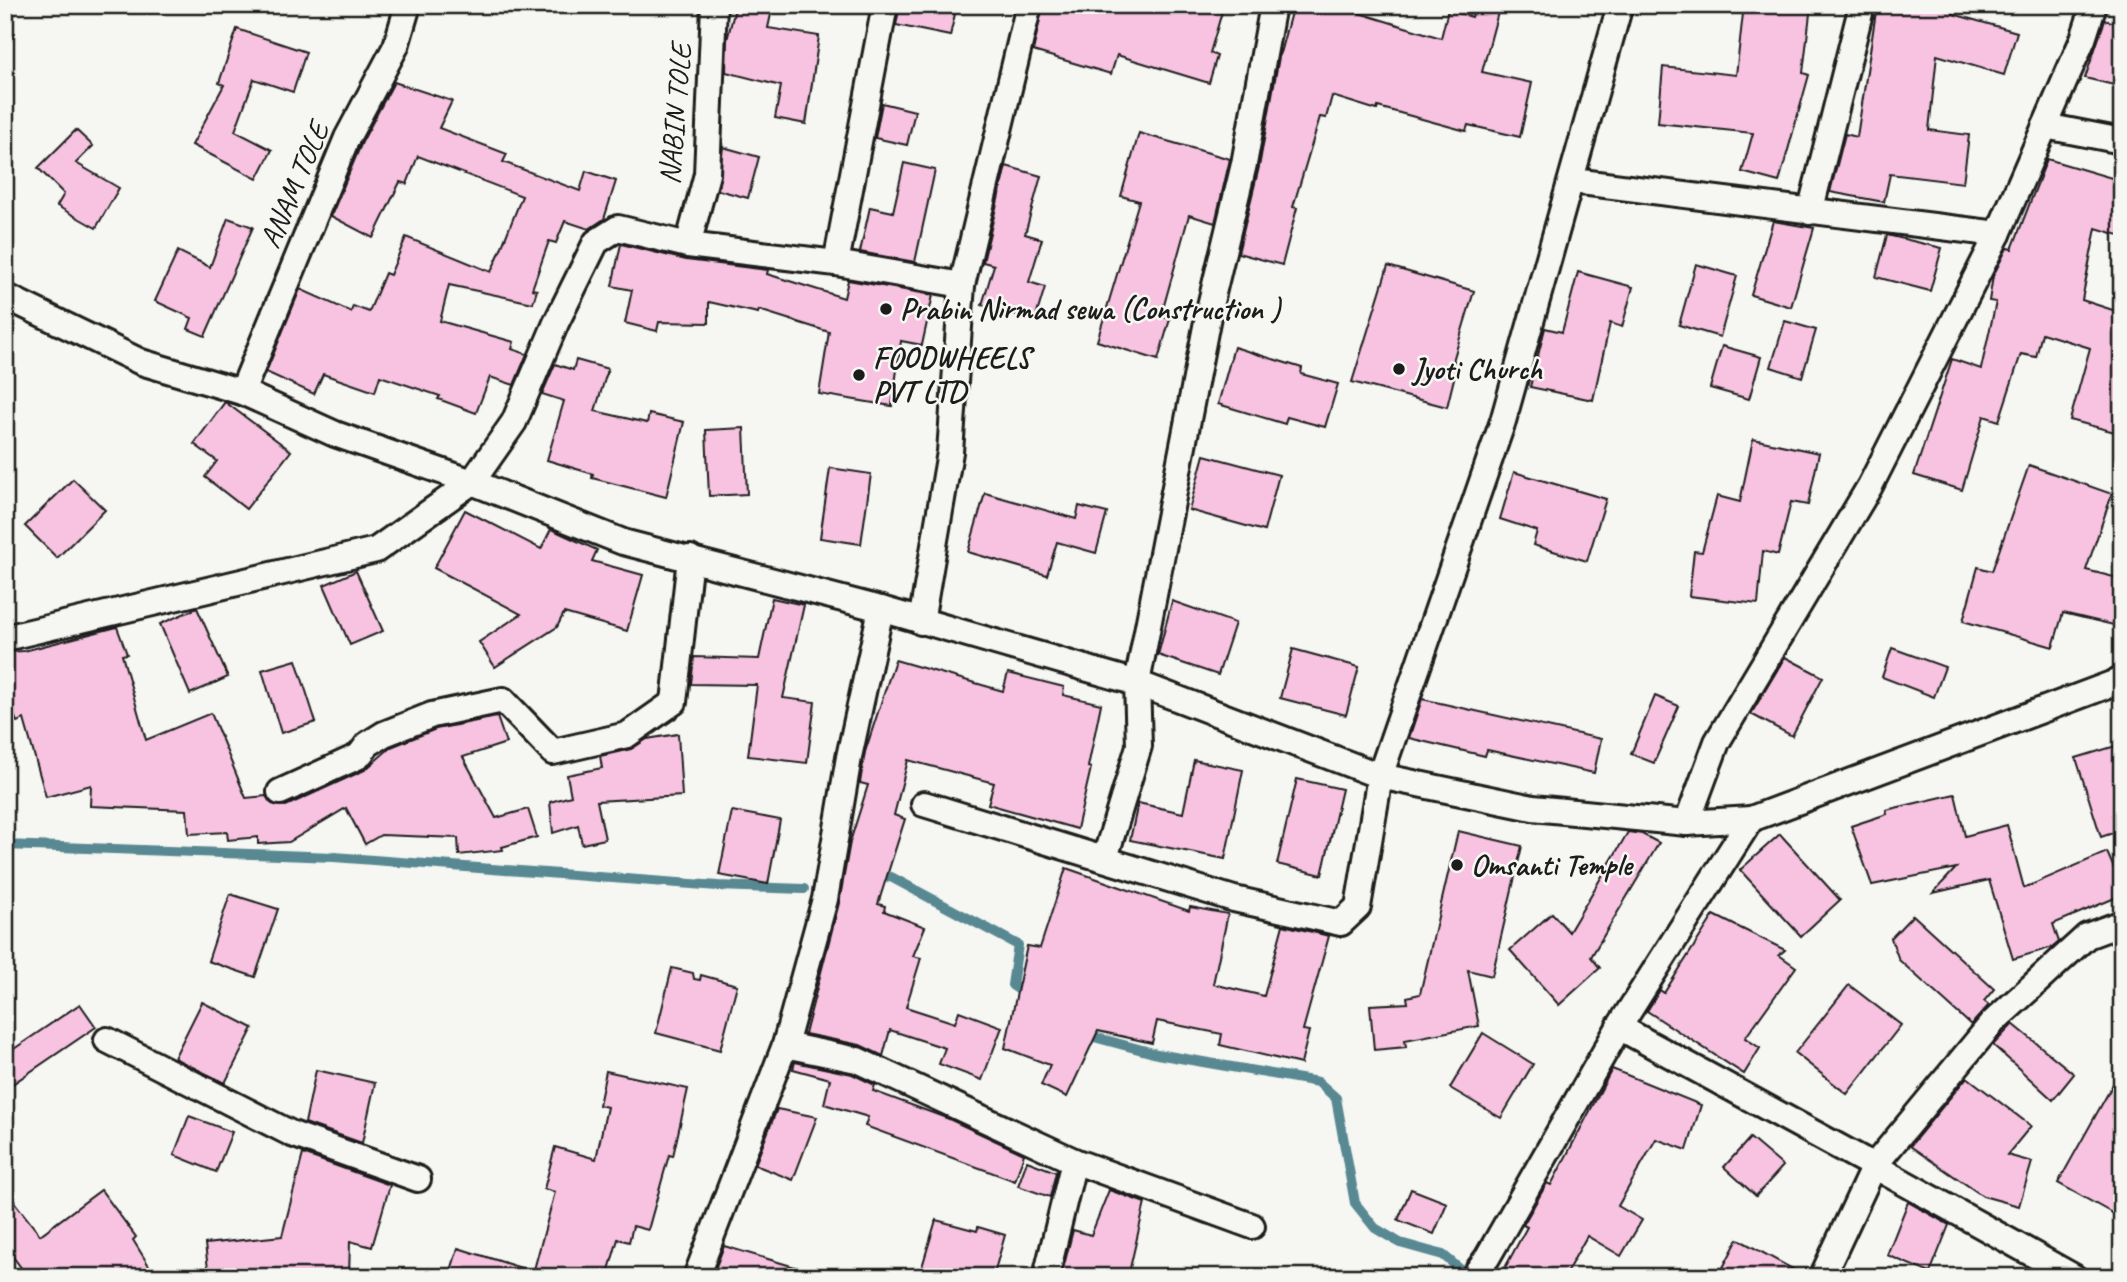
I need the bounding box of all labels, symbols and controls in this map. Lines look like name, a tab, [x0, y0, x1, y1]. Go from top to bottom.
street label: NABIN TOLE	[650, 38, 700, 186]
street label: ANAM TOLE	[251, 113, 339, 254]
place label: Prabin Nirmad sewa (Construction )	[900, 290, 1282, 328]
marker: Prabin Nirmad sewa (Construction )	[878, 301, 894, 317]
place label: FOODWHEELS PVT LTD	[873, 339, 1036, 411]
place label: Jyoti Church	[1411, 350, 1543, 388]
marker: Jyoti Church	[1391, 361, 1407, 377]
marker: FOODWHEELS PVT LTD	[851, 367, 867, 383]
place label: Omsanti Temple	[1471, 846, 1635, 884]
marker: Omsanti Temple	[1449, 857, 1465, 873]

